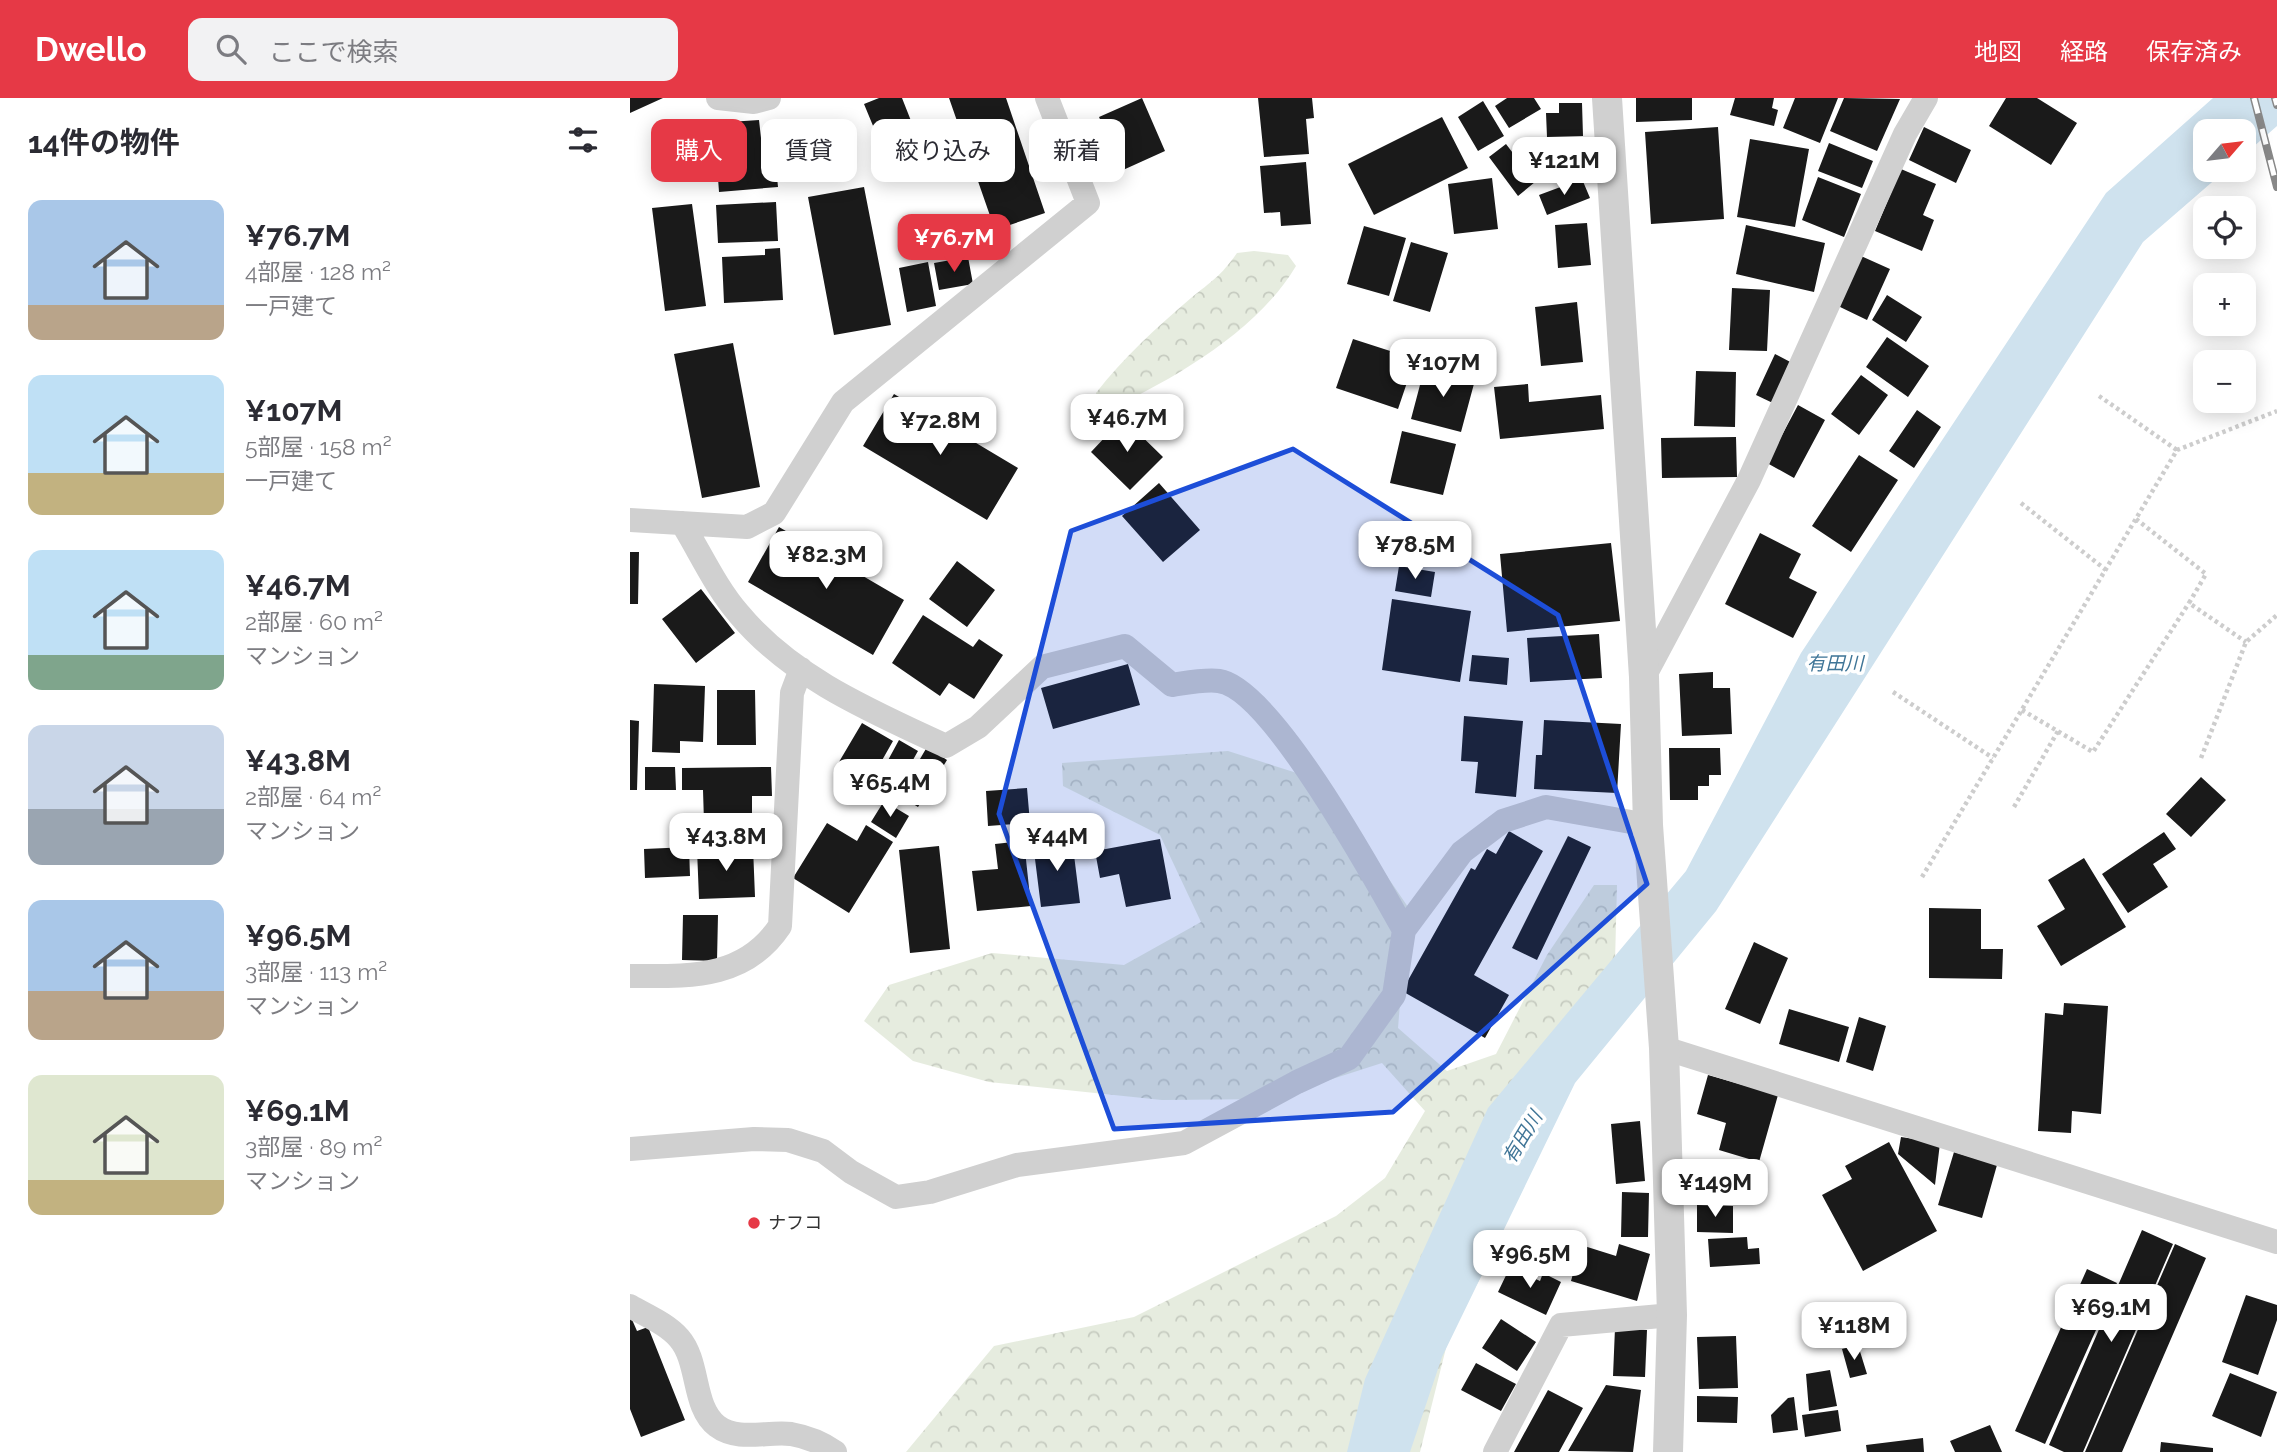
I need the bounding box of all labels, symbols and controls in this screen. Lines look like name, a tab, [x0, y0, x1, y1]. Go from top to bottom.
search box	[188, 18, 678, 81]
text: Dwello	[35, 30, 146, 69]
icon: search	[212, 30, 250, 68]
text: ここで検索	[268, 37, 398, 67]
text: 地図	[1974, 37, 2022, 66]
text: 経路	[2060, 37, 2108, 66]
text: 保存済み	[2146, 37, 2242, 66]
chip: 購入	[651, 119, 747, 182]
chip: 賃貸	[761, 119, 857, 182]
chip: 絞り込み	[871, 119, 1015, 182]
chip: 新着	[1029, 119, 1125, 182]
north arrow	[2193, 119, 2256, 182]
map controls	[2193, 119, 2256, 413]
icon: filters	[564, 121, 602, 159]
text: 14件の物件	[28, 125, 180, 160]
pin: ¥121M	[1515, 138, 1613, 197]
text: ¥121M	[1528, 146, 1600, 173]
button: locate	[2193, 196, 2256, 259]
pin: ¥76.7M	[897, 214, 1011, 274]
text: ¥76.7M	[245, 218, 350, 253]
text: ¥76.7M	[914, 223, 994, 250]
icon: home	[84, 228, 168, 312]
text: 4部屋 · 128 m²	[245, 258, 391, 285]
button: +	[2193, 273, 2256, 336]
text: 一戸建て	[245, 292, 337, 319]
pin: ¥107M	[1394, 340, 1492, 399]
text: ¥107M	[1406, 348, 1480, 375]
button: −	[2193, 350, 2256, 413]
text: ¥107M	[245, 393, 342, 428]
pin: ¥46.7M	[1070, 394, 1184, 454]
pin: ¥72.8M	[883, 398, 997, 457]
icon: home	[84, 403, 168, 487]
text: ¥46.7M	[1087, 403, 1168, 430]
text: ¥72.8M	[899, 406, 981, 433]
text: 5部屋 · 158 m²	[245, 433, 392, 460]
text: 一戸建て	[245, 467, 337, 494]
pin: ¥78.5M	[1358, 522, 1472, 581]
text: ¥78.5M	[1375, 530, 1455, 557]
pin: ¥82.3M	[769, 532, 883, 591]
text: ¥82.3M	[785, 540, 867, 567]
text: ¥46.7M	[245, 568, 351, 603]
icon: home	[84, 578, 168, 662]
text: 2部屋 · 60 m²	[245, 608, 383, 635]
text: マンション	[245, 642, 360, 669]
water label: 有田川	[1806, 652, 1865, 674]
text: ¥43.8M	[245, 743, 351, 778]
icon: home	[84, 753, 168, 837]
pin: ¥65.4M	[833, 760, 947, 819]
text: ¥65.4M	[849, 768, 931, 795]
text: 2部屋 · 64 m²	[245, 783, 381, 810]
pin: ¥43.8M	[669, 814, 783, 873]
pin: ¥44M	[1016, 814, 1098, 873]
text: マンション	[245, 817, 360, 844]
text: ¥43.8M	[685, 822, 767, 849]
text: ¥44M	[1026, 822, 1088, 849]
text: ¥96.5M	[245, 918, 352, 953]
icon: home	[84, 928, 168, 1012]
text: 3部屋 · 113 m²	[245, 958, 387, 985]
text: マンション	[245, 992, 360, 1019]
text: ¥69.1M	[245, 1093, 350, 1128]
icon: home	[84, 1103, 168, 1187]
water label: 有田川	[1498, 1105, 1547, 1167]
text: 3部屋 · 89 m²	[245, 1133, 382, 1160]
pin: ¥149M	[1666, 1160, 1764, 1219]
text: マンション	[245, 1167, 360, 1194]
text: ¥149M	[1678, 1168, 1752, 1195]
place label: ナフコ	[768, 1212, 822, 1233]
marker: ナフコ	[746, 1215, 762, 1231]
pin: ¥96.5M	[1473, 1230, 1587, 1290]
text: ¥96.5M	[1489, 1239, 1571, 1266]
pin: ¥69.1M	[2054, 1284, 2168, 1344]
text: ¥69.1M	[2071, 1293, 2151, 1320]
pin: ¥118M	[1805, 1302, 1903, 1362]
text: ¥118M	[1818, 1311, 1890, 1338]

